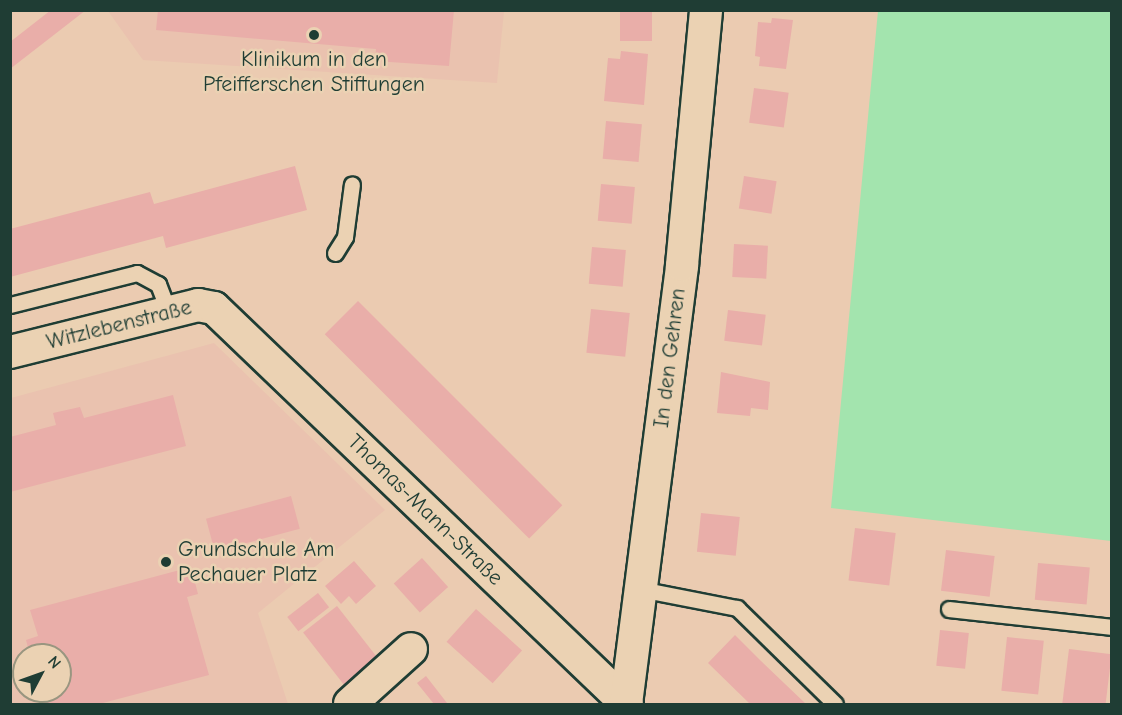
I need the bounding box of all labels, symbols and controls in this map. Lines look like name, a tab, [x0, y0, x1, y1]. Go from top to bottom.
marker: Klinikum in den Pfeifferschen Stiftungen	[305, 26, 323, 44]
place label: Klinikum in den Pfeifferschen Stiftungen	[203, 46, 425, 98]
street label: In den Gehren	[648, 287, 692, 429]
street label: Witzlebenstraße	[44, 294, 194, 356]
street label: Thomas-Mann-Straße	[342, 429, 508, 591]
place label: Grundschule Am Pechauer Platz	[178, 536, 334, 588]
marker: Grundschule Am Pechauer Platz	[159, 555, 173, 569]
north arrow	[12, 643, 72, 703]
text: N	[44, 653, 64, 672]

